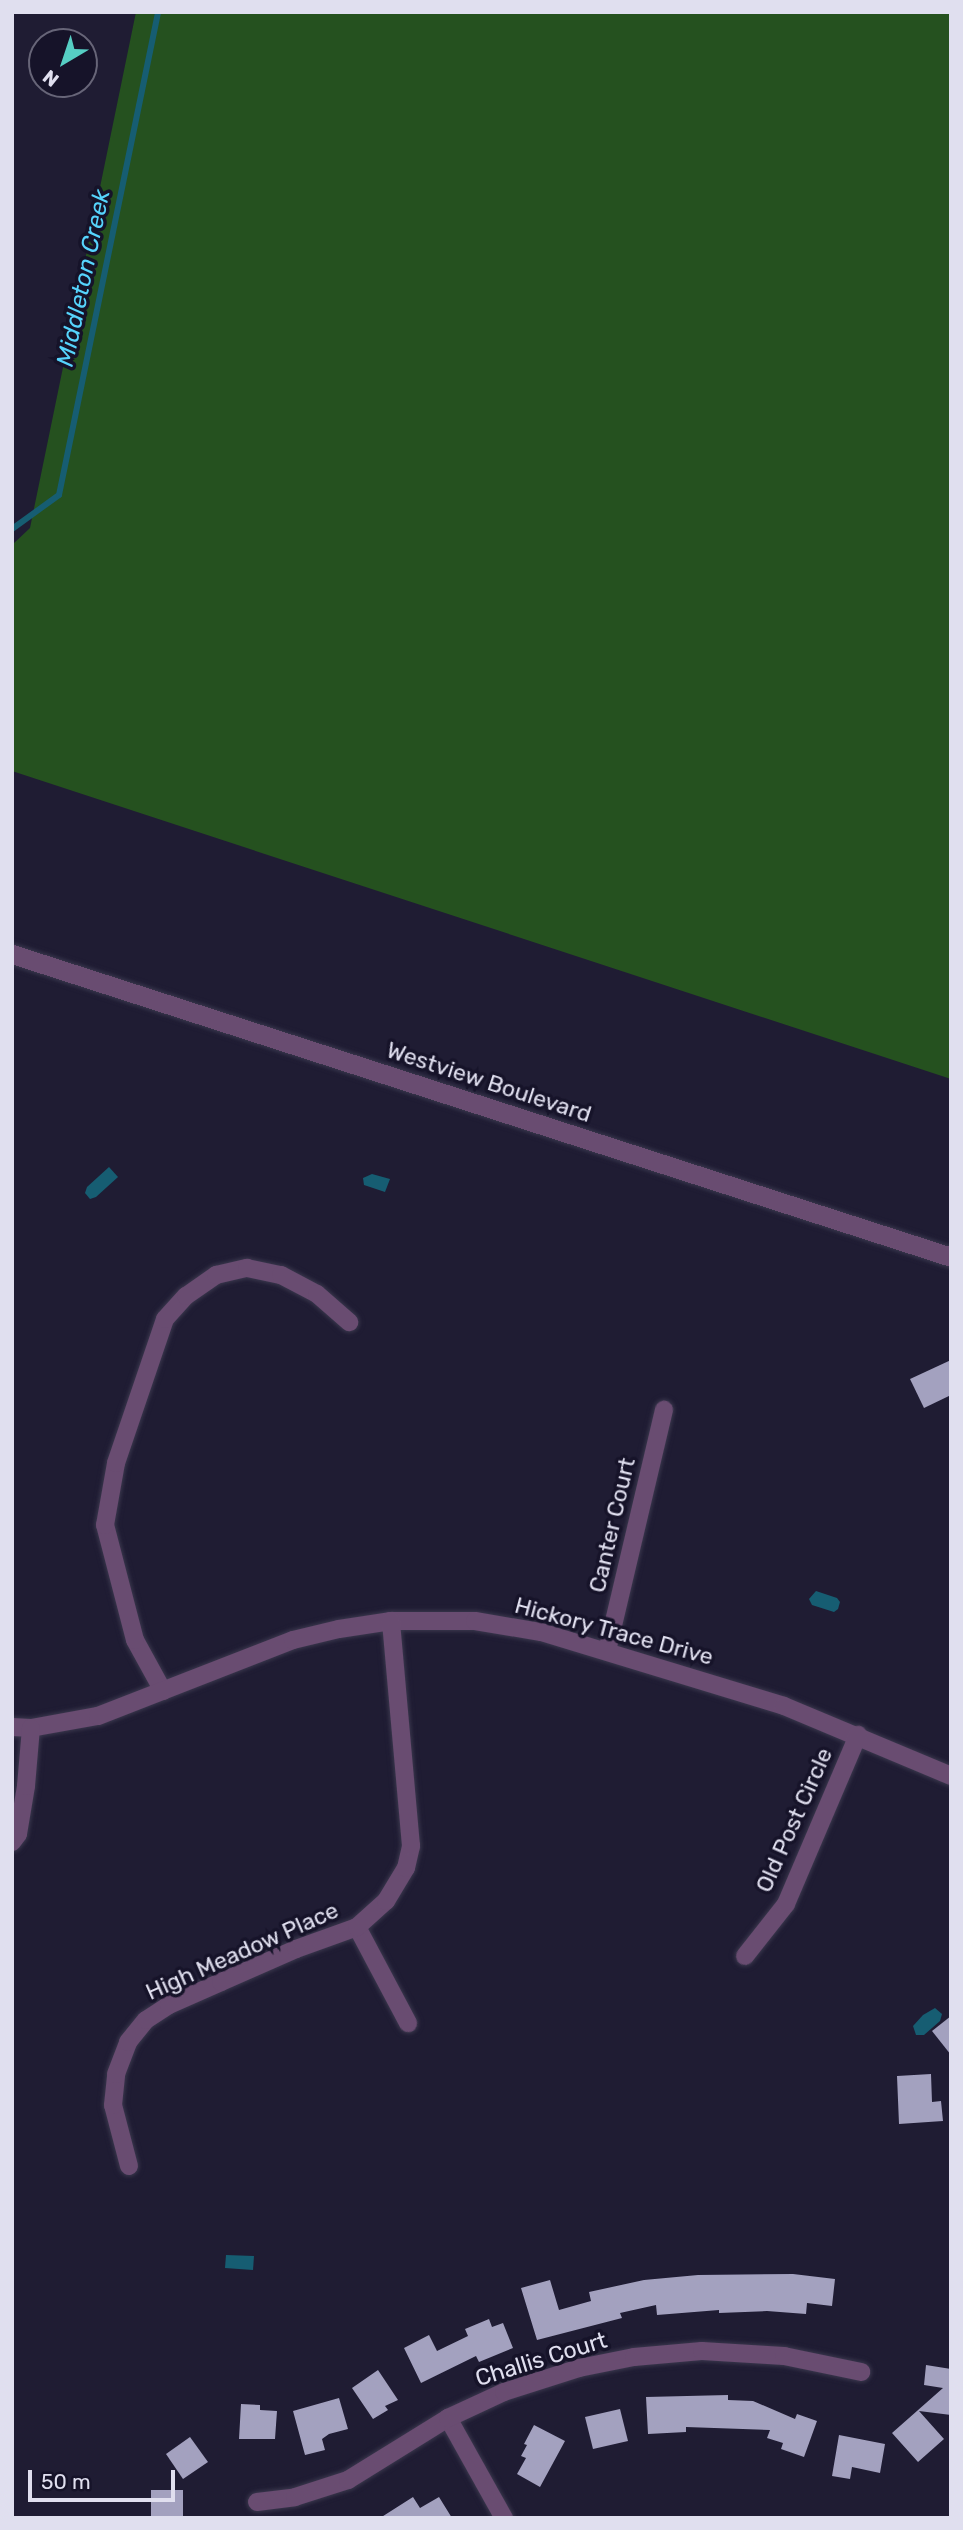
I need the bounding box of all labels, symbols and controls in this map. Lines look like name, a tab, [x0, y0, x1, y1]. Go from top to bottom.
north arrow	[28, 28, 98, 98]
text: N	[38, 65, 63, 91]
water label: Middleton Creek	[51, 187, 117, 369]
street label: Westview Boulevard	[383, 1036, 595, 1128]
street label: Canter Court	[583, 1455, 641, 1595]
street label: Hickory Trace Drive	[511, 1591, 717, 1671]
street label: Old Post Circle	[750, 1743, 838, 1897]
street label: High Meadow Place	[141, 1896, 343, 2006]
street label: Challis Court	[472, 2326, 610, 2392]
scale bar	[32, 2456, 178, 2500]
text: 50 m	[41, 2469, 91, 2494]

